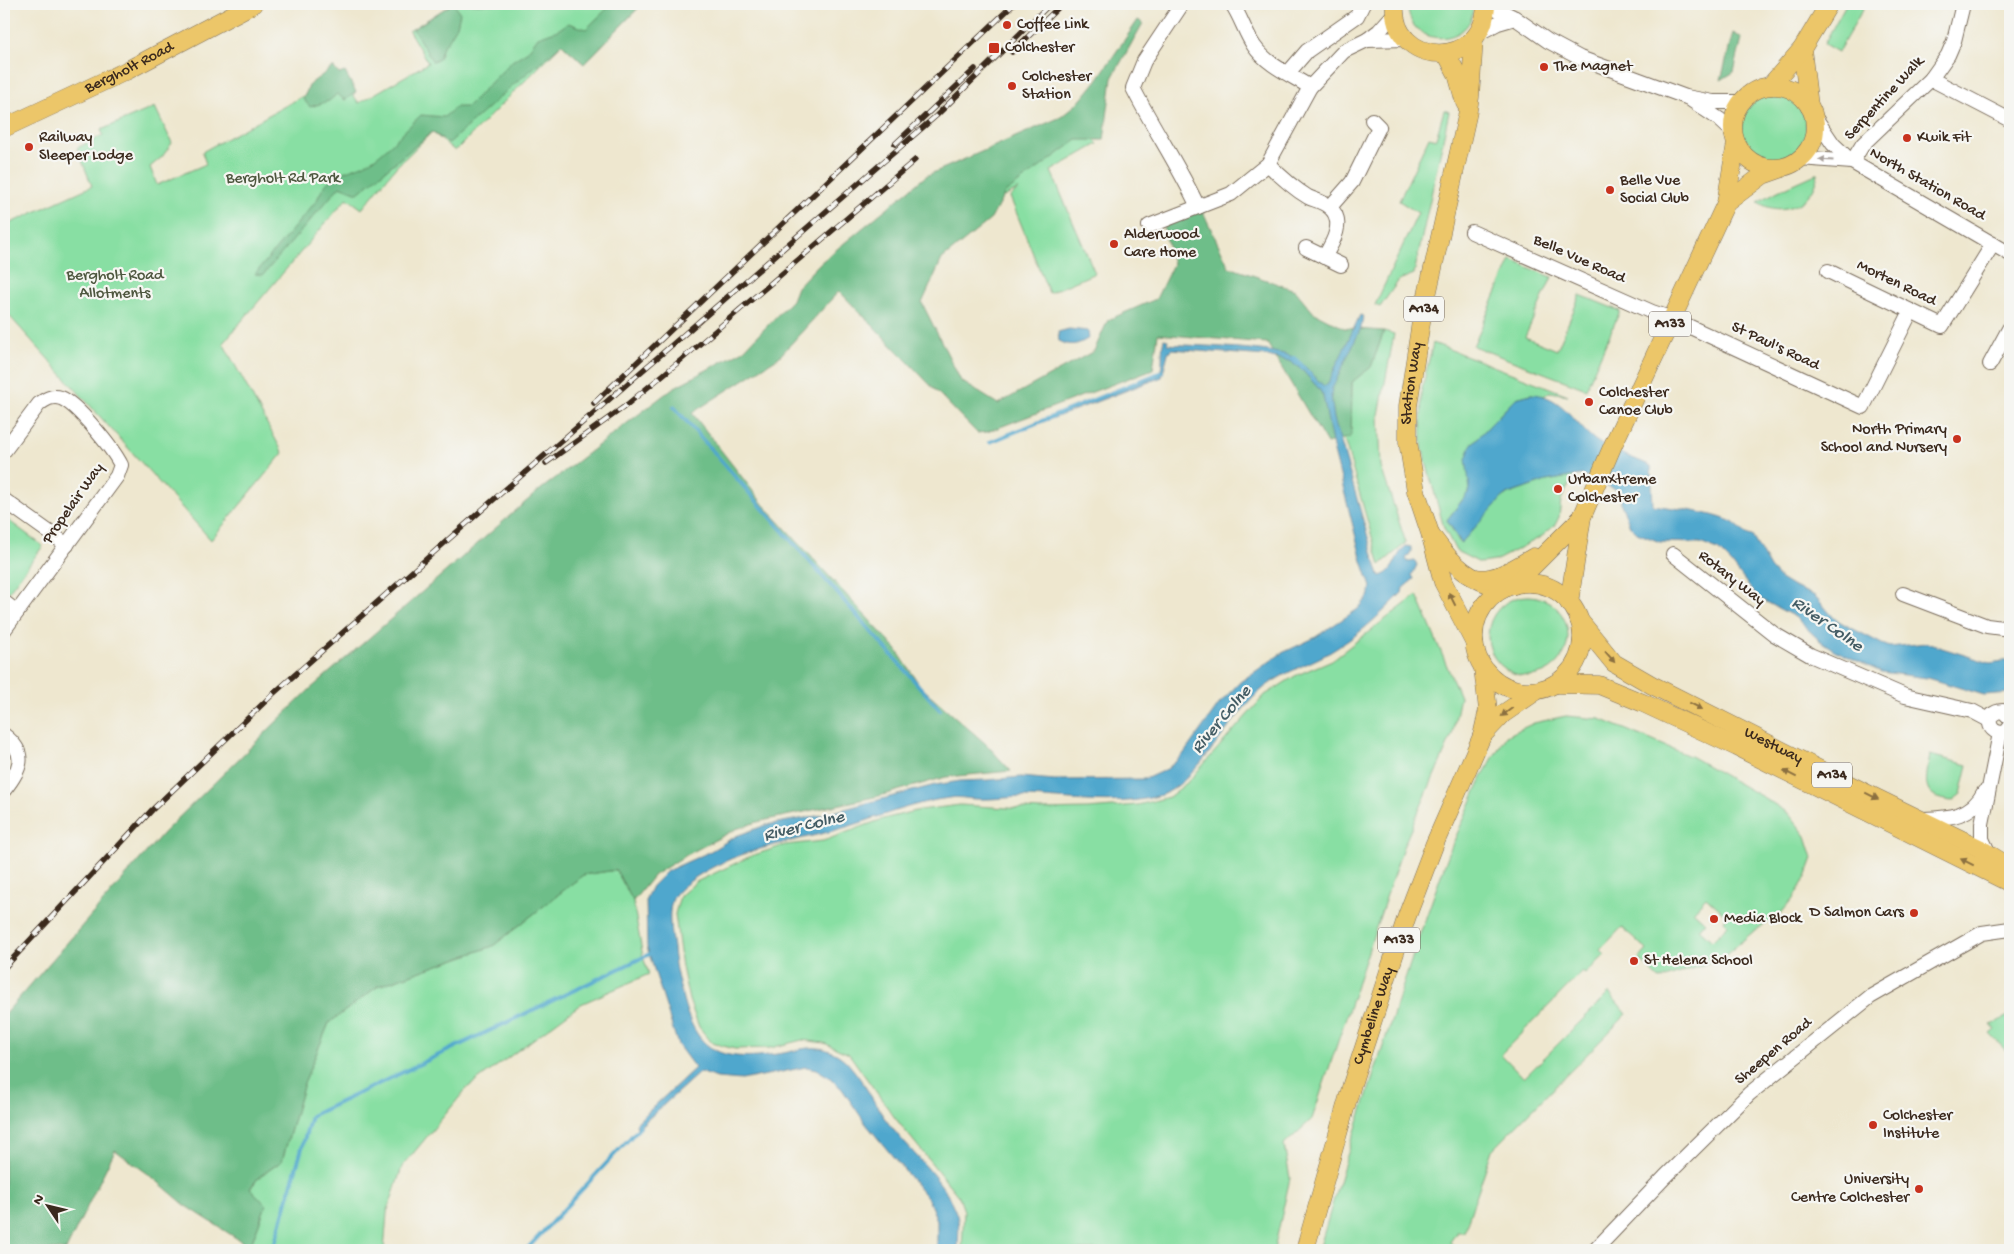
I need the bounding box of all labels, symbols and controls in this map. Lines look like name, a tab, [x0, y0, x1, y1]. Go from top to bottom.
place label: Coffee Link	[1017, 16, 1090, 35]
marker: Coffee Link	[1001, 19, 1013, 31]
street label: Bergholt Road	[81, 37, 179, 99]
place label: Colchester	[1005, 39, 1075, 58]
marker: Colchester	[987, 41, 1001, 55]
street label: Serpentine Walk	[1841, 52, 1930, 145]
place label: The Magnet	[1553, 58, 1634, 77]
marker: The Magnet	[1538, 61, 1550, 73]
place label: Colchester Station	[1022, 68, 1092, 105]
marker: Colchester Station	[1006, 80, 1018, 92]
place label: Railway Sleeper Lodge	[39, 129, 134, 166]
place label: Kwik Fit	[1917, 129, 1972, 148]
marker: Kwik Fit	[1901, 132, 1913, 144]
marker: Railway Sleeper Lodge	[23, 141, 35, 153]
street label: North Station Road	[1866, 144, 1990, 227]
one-way arrow	[1818, 156, 1834, 164]
park label: Bergholt Rd Park	[225, 170, 342, 189]
place label: Belle Vue Social Club	[1619, 172, 1690, 209]
marker: Belle Vue Social Club	[1604, 184, 1616, 196]
place label: Alderwood Care Home	[1124, 226, 1200, 263]
street label: Belle Vue Road	[1529, 231, 1630, 289]
marker: Alderwood Care Home	[1108, 238, 1120, 250]
street label: Morten Road	[1853, 257, 1940, 312]
park label: Bergholt Road Allotments	[66, 267, 165, 304]
road number: A134	[1404, 296, 1444, 322]
road number: A133	[1649, 312, 1691, 336]
street label: St Paul's Road	[1728, 318, 1824, 376]
street label: Station Way	[1399, 341, 1427, 425]
place label: Colchester Canoe Club	[1599, 384, 1673, 421]
marker: Colchester Canoe Club	[1583, 396, 1595, 408]
place label: North Primary School and Nursery	[1821, 421, 1947, 458]
marker: North Primary School and Nursery	[1951, 433, 1963, 445]
street label: Propelair Way	[39, 460, 109, 549]
place label: UrbanXtreme Colchester	[1568, 471, 1657, 508]
marker: UrbanXtreme Colchester	[1552, 483, 1564, 495]
street label: Rotary Way	[1694, 547, 1768, 611]
one-way arrow	[1448, 591, 1456, 606]
water label: River Colne	[1787, 593, 1867, 658]
one-way arrow	[1604, 651, 1615, 664]
water label: River Colne	[1188, 681, 1257, 758]
one-way arrow	[1689, 702, 1703, 710]
one-way arrow	[1501, 707, 1514, 718]
street label: Westway	[1740, 723, 1806, 769]
road number: A134	[1812, 762, 1852, 788]
one-way arrow	[1782, 770, 1797, 778]
one-way arrow	[1865, 792, 1879, 800]
water label: River Colne	[762, 807, 847, 847]
one-way arrow	[1959, 857, 1974, 866]
place label: D Salmon Cars	[1809, 904, 1905, 923]
marker: D Salmon Cars	[1908, 907, 1920, 919]
place label: Media Block	[1724, 910, 1803, 929]
marker: Media Block	[1708, 913, 1720, 925]
road number: A133	[1378, 928, 1420, 952]
place label: St Helena School	[1644, 952, 1753, 971]
marker: St Helena School	[1628, 955, 1640, 967]
street label: Cymbeline Way	[1349, 965, 1399, 1067]
street label: Sheepen Road	[1732, 1013, 1818, 1090]
place label: Colchester Institute	[1883, 1107, 1953, 1144]
marker: Colchester Institute	[1867, 1119, 1879, 1131]
place label: University Centre Colchester	[1791, 1171, 1910, 1208]
north arrow	[22, 1182, 72, 1232]
marker: University Centre Colchester	[1913, 1183, 1925, 1195]
text: N	[30, 1191, 49, 1209]

